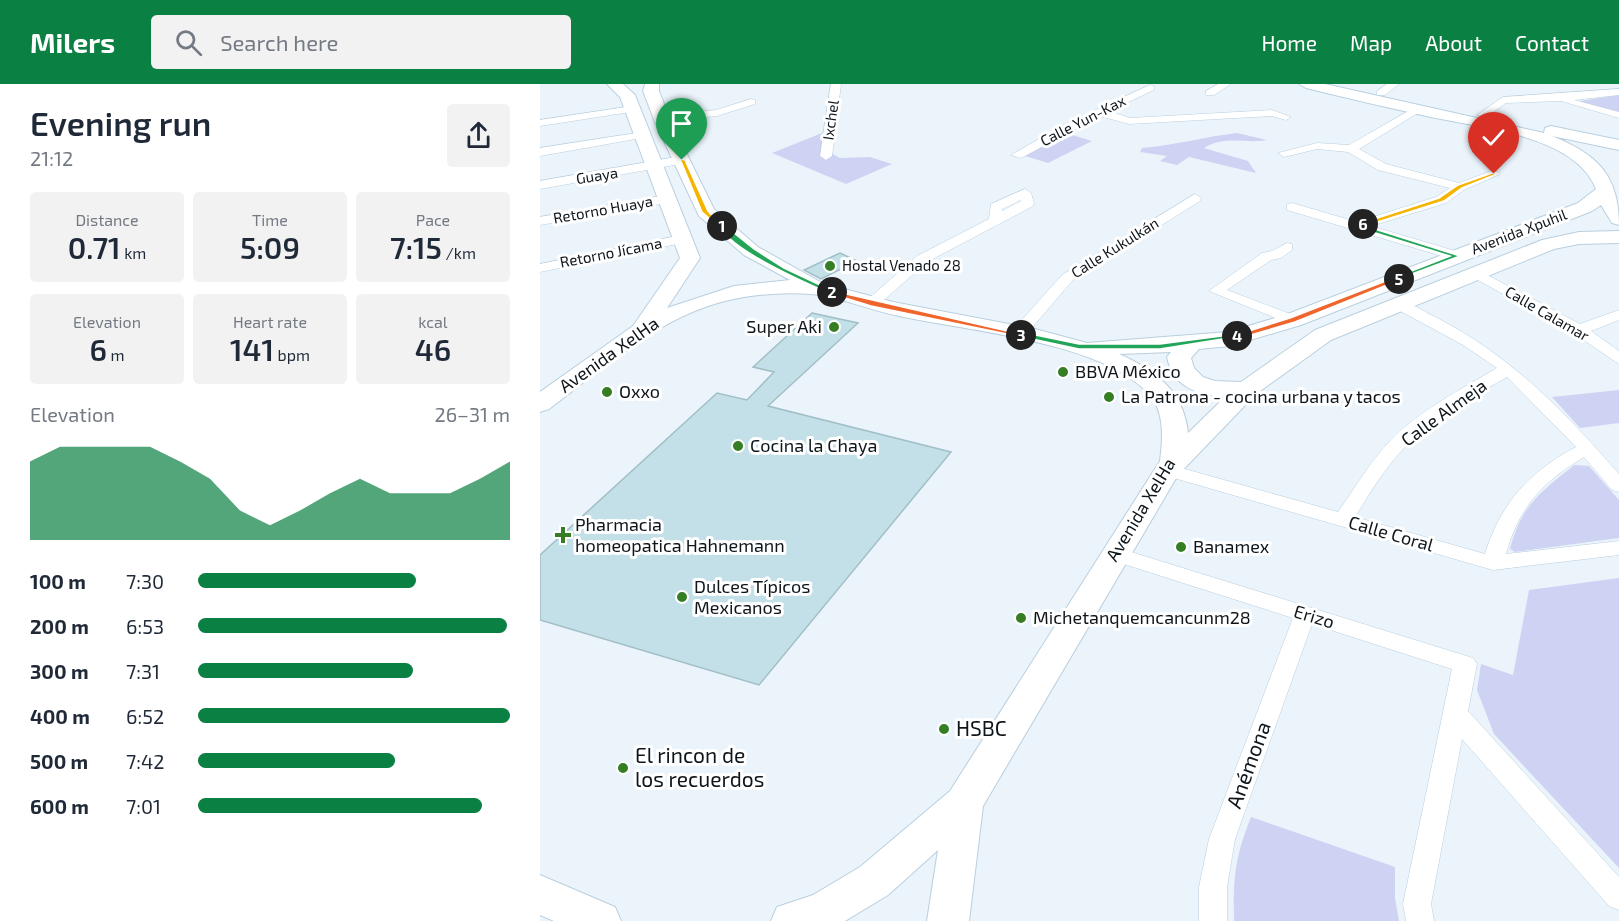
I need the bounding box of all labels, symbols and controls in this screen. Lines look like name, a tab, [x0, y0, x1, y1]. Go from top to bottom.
search box	[151, 15, 571, 69]
text: Milers	[30, 25, 115, 59]
icon: search	[172, 26, 205, 59]
text: Search here	[220, 29, 338, 55]
text: Home	[1261, 30, 1317, 55]
text: Map	[1350, 30, 1392, 55]
text: About	[1425, 30, 1482, 55]
text: Contact	[1515, 30, 1589, 55]
street label: Calle Yun-Kax	[1037, 91, 1128, 149]
pin	[656, 98, 707, 160]
street label: Ixchel	[818, 98, 842, 141]
text: Evening run	[30, 103, 211, 143]
button: share	[447, 104, 510, 167]
icon: arrive	[665, 107, 698, 140]
pin	[1468, 112, 1519, 174]
icon: check	[1477, 121, 1510, 154]
text: 21:12	[30, 146, 73, 170]
street label: Guaya	[575, 163, 619, 187]
street label: Retorno Huaya	[552, 191, 654, 227]
street label: Avenida Xpuhil	[1468, 204, 1569, 258]
pin: 6	[1348, 209, 1378, 239]
text: Distance	[75, 210, 139, 229]
text: Time	[252, 210, 288, 229]
text: Pace	[416, 210, 450, 229]
pin: 1	[707, 211, 737, 241]
street label: Calle Kukulkán	[1067, 213, 1162, 281]
text: 6	[1358, 214, 1368, 233]
text: 1	[719, 216, 725, 235]
text: 0.71	[68, 229, 121, 265]
text: 5:09	[240, 229, 300, 265]
text: 7:15	[390, 229, 442, 265]
street label: Retorno Jícama	[558, 233, 663, 271]
text: km	[121, 243, 146, 262]
text: /km	[442, 243, 476, 262]
place label: Hostal Venado 28	[842, 256, 961, 274]
marker: Hostal Venado 28	[823, 259, 837, 273]
pin: 5	[1384, 264, 1414, 294]
text: 5	[1395, 269, 1403, 288]
pin: 2	[817, 277, 847, 307]
text: 2	[827, 282, 837, 301]
street label: Calle Calamar	[1502, 282, 1593, 344]
text: Elevation	[73, 312, 141, 331]
text: Heart rate	[233, 312, 307, 331]
text: kcal	[418, 312, 448, 331]
street label: Avenida XelHa	[554, 312, 663, 397]
place label: Super Aki	[746, 315, 822, 337]
marker: Super Aki	[827, 320, 841, 334]
pin: 3	[1006, 320, 1036, 350]
pin: 4	[1222, 321, 1252, 351]
text: 3	[1016, 325, 1026, 344]
text: 4	[1232, 326, 1242, 345]
text: 6	[89, 331, 107, 367]
text: 141	[230, 331, 274, 367]
text: 46	[415, 331, 451, 367]
text: m	[107, 345, 125, 364]
text: bpm	[274, 345, 310, 364]
place label: BBVA México	[1075, 360, 1181, 382]
marker: BBVA México	[1056, 365, 1070, 379]
street label: Calle Almeja	[1396, 374, 1491, 451]
place label: Oxxo	[619, 380, 660, 402]
marker: Oxxo	[600, 385, 614, 399]
place label: La Patrona - cocina urbana y tacos	[1121, 385, 1401, 407]
marker: La Patrona - cocina urbana y tacos	[1102, 390, 1116, 404]
text: Elevation	[30, 402, 115, 426]
text: 26–31 m	[434, 402, 510, 426]
place label: Cocina la Chaya	[750, 434, 877, 456]
marker: Cocina la Chaya	[731, 439, 745, 453]
street label: Avenida XelHa	[1101, 454, 1180, 565]
street label: Calle Coral	[1346, 510, 1437, 556]
place label: Pharmacia homeopatica Hahnemann	[575, 513, 785, 556]
marker: Pharmacia homeopatica Hahnemann	[556, 528, 570, 542]
place label: Banamex	[1193, 535, 1270, 557]
marker: Banamex	[1174, 540, 1188, 554]
text: 100 m	[30, 569, 86, 593]
text: 7:30	[126, 569, 164, 593]
place label: Dulces Típicos Mexicanos	[694, 575, 810, 618]
marker: Dulces Típicos Mexicanos	[675, 590, 689, 604]
street label: Erizo	[1291, 600, 1337, 633]
place label: Michetanquemcancunm28	[1033, 606, 1251, 628]
marker: Michetanquemcancunm28	[1014, 611, 1028, 625]
text: 200 m	[30, 614, 89, 638]
text: 6:53	[126, 614, 164, 638]
text: 300 m	[30, 659, 89, 683]
text: 7:31	[126, 659, 160, 683]
text: 400 m	[30, 704, 90, 728]
text: 6:52	[126, 704, 164, 728]
place label: HSBC	[956, 715, 1007, 740]
street label: Anémona	[1220, 718, 1275, 811]
marker: HSBC	[937, 722, 951, 736]
place label: El rincon de los recuerdos	[635, 742, 764, 791]
text: 500 m	[30, 749, 88, 773]
text: 7:42	[126, 749, 165, 773]
marker: El rincon de los recuerdos	[616, 761, 630, 775]
text: 600 m	[30, 794, 89, 818]
text: 7:01	[126, 794, 161, 818]

